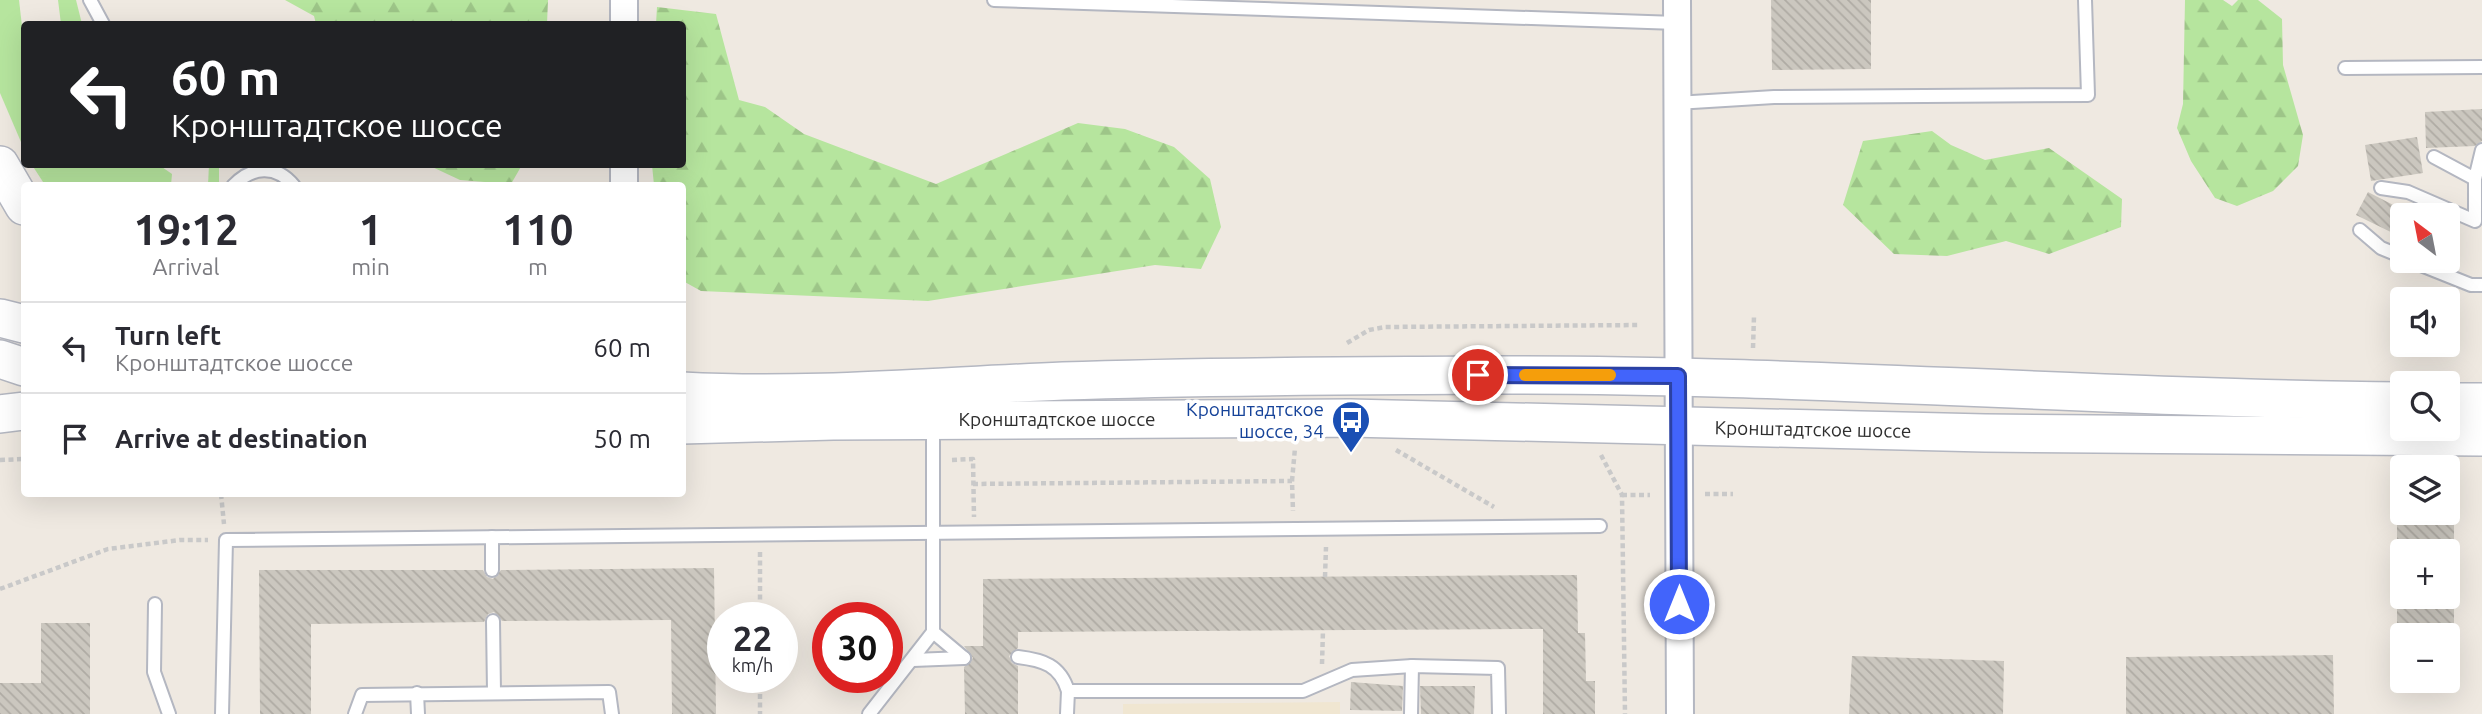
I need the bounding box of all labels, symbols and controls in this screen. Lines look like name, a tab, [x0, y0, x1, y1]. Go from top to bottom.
icon: left	[56, 49, 147, 140]
text: 60 m	[171, 49, 280, 104]
text: Кронштадтское шоссе	[171, 107, 503, 143]
north arrow	[2390, 203, 2460, 273]
map controls	[2390, 203, 2460, 693]
text: 19:12	[134, 206, 239, 253]
text: 1	[359, 206, 382, 253]
text: 110	[502, 206, 573, 253]
text: Arrival	[153, 254, 220, 279]
text: min	[351, 254, 390, 279]
text: m	[528, 254, 548, 279]
button: sound	[2390, 287, 2460, 357]
text: Turn left	[115, 321, 221, 350]
icon: left	[56, 329, 94, 367]
text: 60 m	[593, 333, 651, 362]
pin	[1448, 345, 1508, 405]
text: Кронштадтское шоссе	[115, 350, 353, 375]
icon: arrive	[1459, 356, 1497, 394]
button: search	[2390, 371, 2460, 441]
place label: Кронштадтское шоссе, 34	[1186, 398, 1324, 442]
bus stop icon: Кронштадтское шоссе, 34	[1330, 399, 1372, 454]
street label: Кронштадтское шоссе	[959, 408, 1155, 430]
street label: Кронштадтское шоссе	[1714, 416, 1912, 442]
icon: arrive	[56, 420, 94, 458]
text: Arrive at destination	[115, 424, 368, 453]
text: 50 m	[593, 424, 651, 453]
button: layers	[2390, 455, 2460, 525]
button: +	[2390, 539, 2460, 609]
position arrow	[1642, 567, 1716, 641]
speed limit sign: 30	[812, 602, 903, 693]
text: 22	[733, 618, 772, 658]
button: −	[2390, 623, 2460, 693]
text: km/h	[732, 655, 773, 675]

